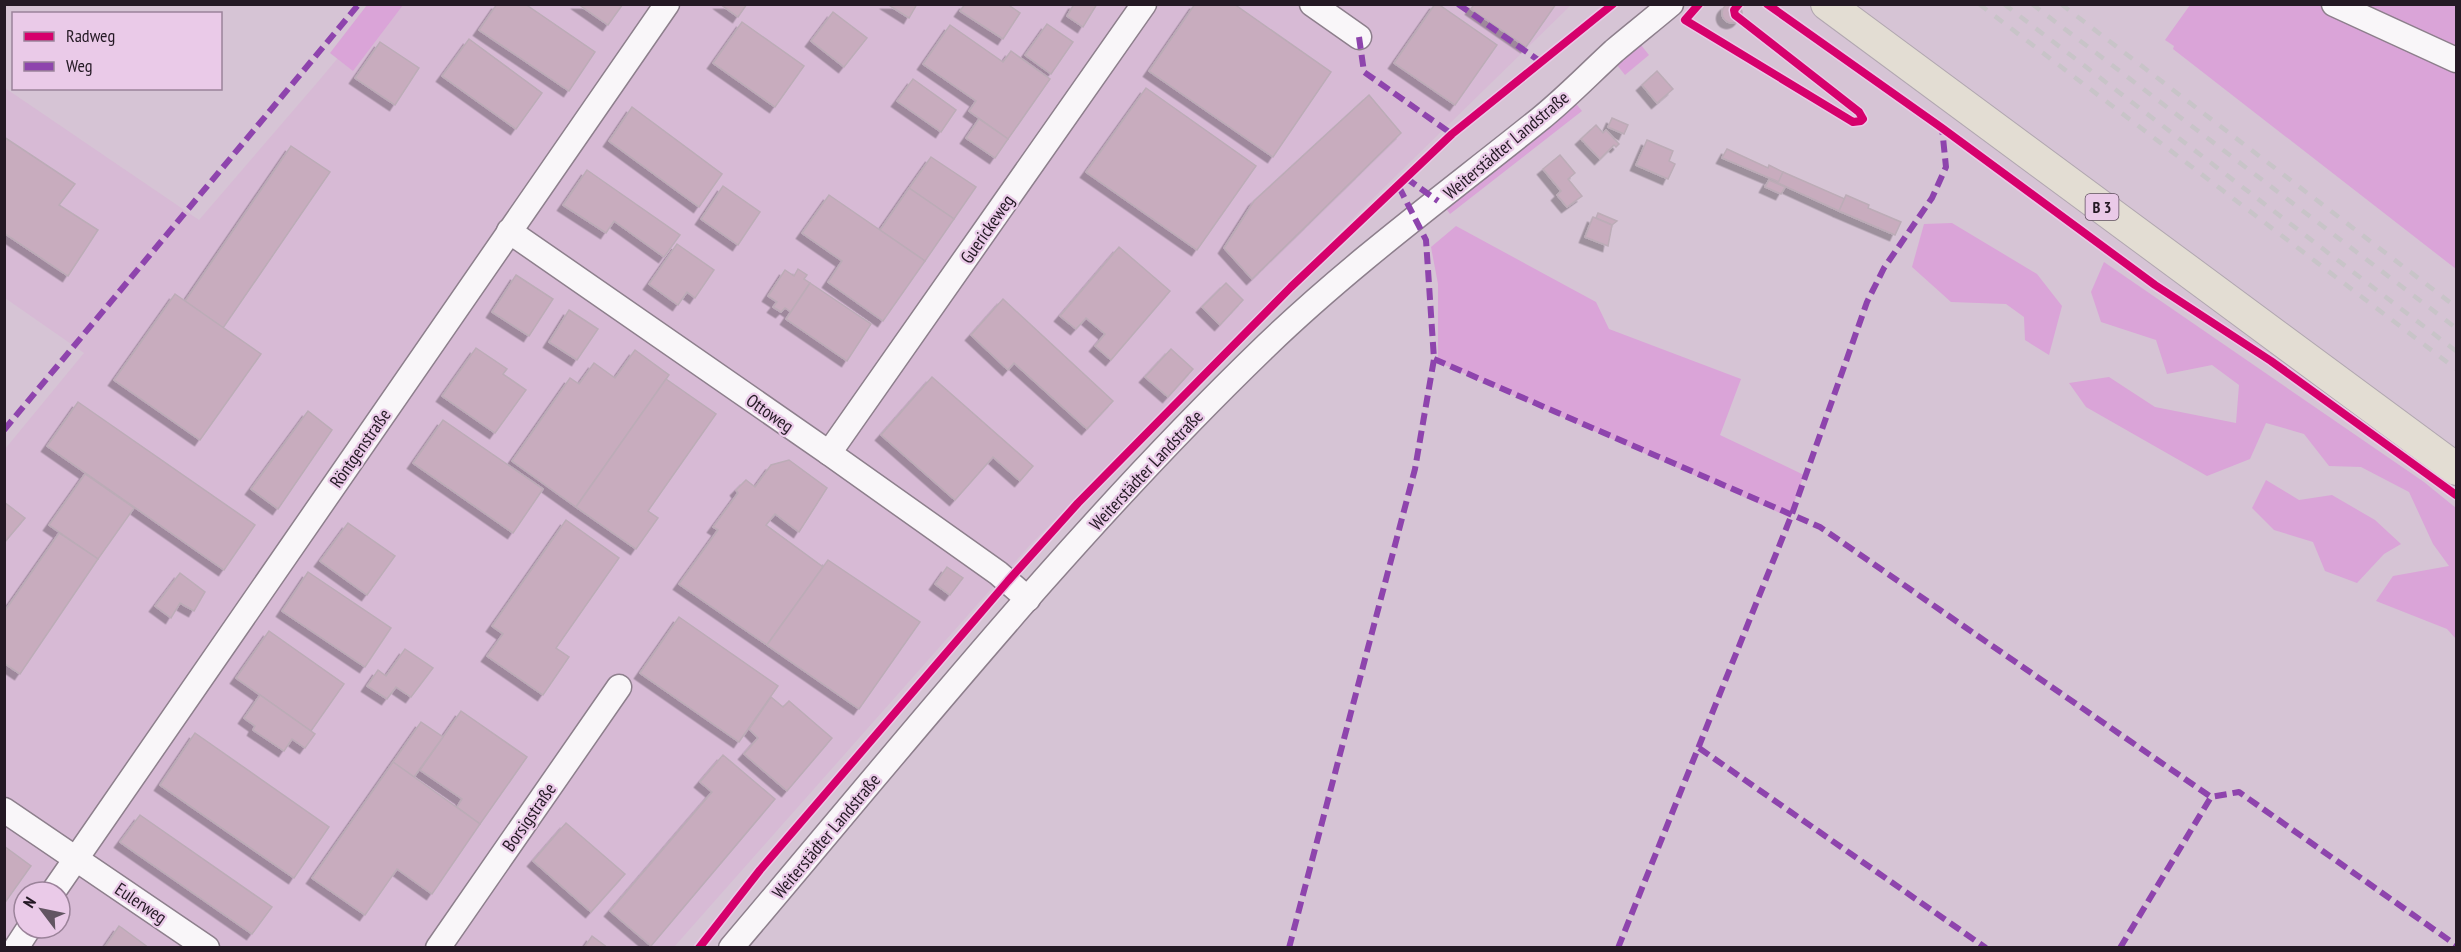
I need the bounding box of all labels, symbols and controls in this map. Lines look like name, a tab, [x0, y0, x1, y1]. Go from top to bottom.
legend	[12, 12, 222, 90]
text: Radweg	[66, 24, 115, 47]
text: Weg	[66, 54, 93, 77]
street label: Weiterstädter Landstraße	[1439, 86, 1573, 204]
street label: Guerickeweg	[955, 190, 1019, 268]
road number: B 3	[2086, 194, 2118, 220]
street label: Ottoweg	[742, 388, 798, 438]
street label: Röntgenstraße	[325, 404, 395, 492]
street label: Weiterstädter Landstraße	[1084, 405, 1208, 535]
street label: Weiterstädter Landstraße	[767, 769, 885, 903]
street label: Borsigstraße	[497, 778, 561, 856]
street label: Eulerweg	[111, 877, 171, 929]
north arrow	[12, 880, 72, 940]
text: N	[19, 893, 40, 911]

